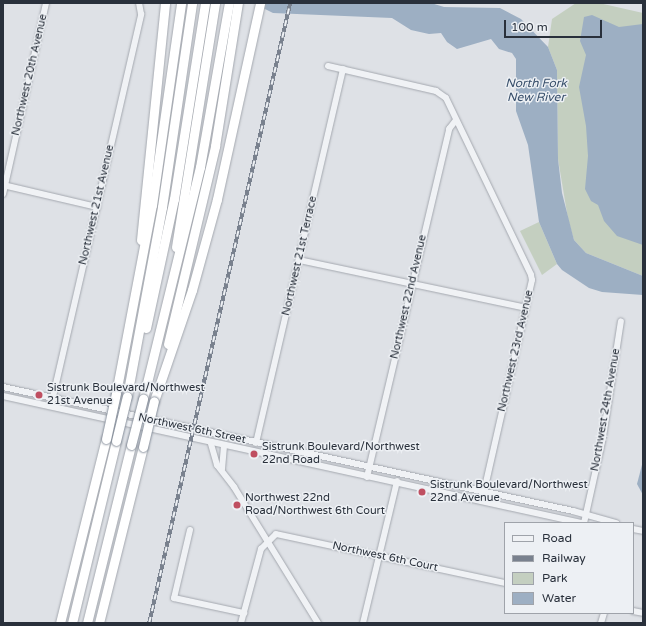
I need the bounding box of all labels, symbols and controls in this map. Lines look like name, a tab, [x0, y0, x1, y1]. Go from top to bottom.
scale bar	[506, 12, 604, 38]
street label: Northwest 20th Avenue	[10, 13, 50, 137]
text: 100 m	[511, 20, 548, 34]
water label: North Fork New River	[505, 77, 567, 105]
street label: Northwest 21st Avenue	[77, 144, 117, 266]
street label: Northwest 21st Terrace	[280, 195, 320, 317]
street label: Northwest 22nd Avenue	[388, 234, 430, 360]
street label: Northwest 23rd Avenue	[496, 289, 536, 413]
street label: Northwest 24th Avenue	[589, 348, 623, 472]
place label: Sistrunk Boulevard/Northwest 21st Avenue	[47, 382, 205, 408]
marker: Sistrunk Boulevard/Northwest 21st Avenue	[34, 390, 44, 400]
street label: Northwest 6th Street	[137, 411, 247, 447]
place label: Sistrunk Boulevard/Northwest 22nd Road	[262, 441, 420, 467]
marker: Sistrunk Boulevard/Northwest 22nd Road	[249, 449, 259, 459]
place label: Sistrunk Boulevard/Northwest 22nd Avenue	[430, 479, 588, 505]
marker: Sistrunk Boulevard/Northwest 22nd Avenue	[417, 487, 427, 497]
place label: Northwest 22nd Road/Northwest 6th Court	[245, 492, 385, 518]
marker: Northwest 22nd Road/Northwest 6th Court	[232, 500, 242, 510]
legend	[504, 522, 634, 614]
text: Road	[542, 531, 572, 545]
street label: Northwest 6th Court	[331, 539, 439, 575]
text: Railway	[542, 551, 586, 565]
text: Park	[542, 571, 568, 585]
text: Water	[542, 591, 576, 605]

